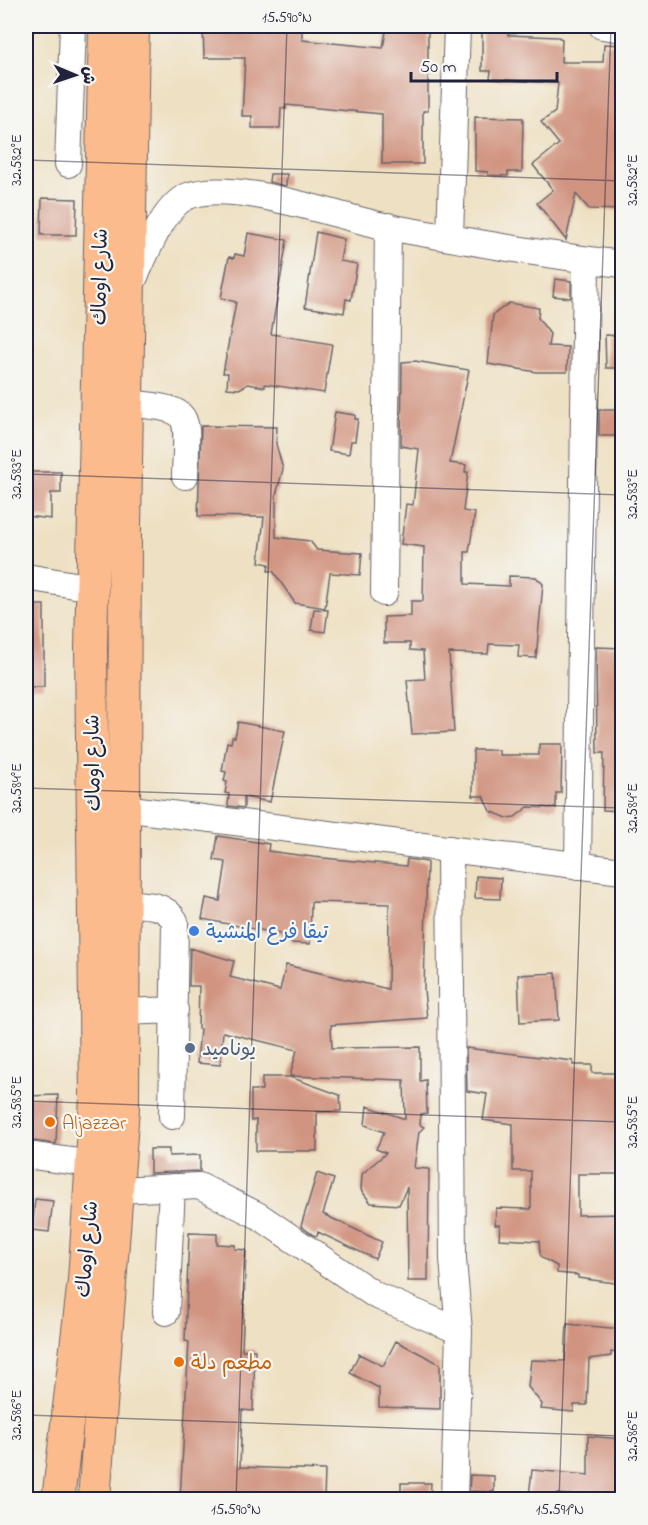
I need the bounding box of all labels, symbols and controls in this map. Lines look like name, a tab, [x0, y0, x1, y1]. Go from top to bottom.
text: 15.590°N	[262, 7, 312, 29]
north arrow	[45, 45, 105, 105]
scale bar	[411, 45, 556, 83]
text: 50 m	[420, 55, 457, 81]
text: ش	[76, 66, 100, 85]
text: 32.582°E	[6, 134, 28, 186]
text: 32.582°E	[622, 154, 644, 206]
street label: شارع اوماك	[86, 228, 117, 326]
text: 32.583°E	[6, 449, 28, 499]
text: 32.583°E	[622, 469, 644, 519]
street label: شارع اوماك	[79, 714, 110, 812]
text: 32.584°E	[6, 763, 28, 813]
text: 32.584°E	[622, 783, 644, 833]
place label: تيقا فرع المنشية	[206, 919, 329, 948]
marker: تيقا فرع المنشية	[187, 924, 201, 938]
place label: يوناميد	[202, 1036, 256, 1065]
marker: يوناميد	[183, 1041, 197, 1055]
text: 32.585°E	[6, 1076, 28, 1128]
text: 32.585°E	[622, 1096, 644, 1148]
place label: Aljazzar	[62, 1110, 127, 1139]
marker: Aljazzar	[43, 1115, 57, 1129]
street label: شارع اوماك	[70, 1200, 107, 1299]
place label: مطعم دلة	[191, 1350, 272, 1379]
marker: مطعم دلة	[172, 1355, 186, 1369]
text: 32.586°E	[6, 1390, 28, 1440]
text: 32.586°E	[622, 1411, 644, 1461]
text: 15.590°N	[211, 1499, 261, 1521]
text: 15.591°N	[536, 1499, 584, 1521]

